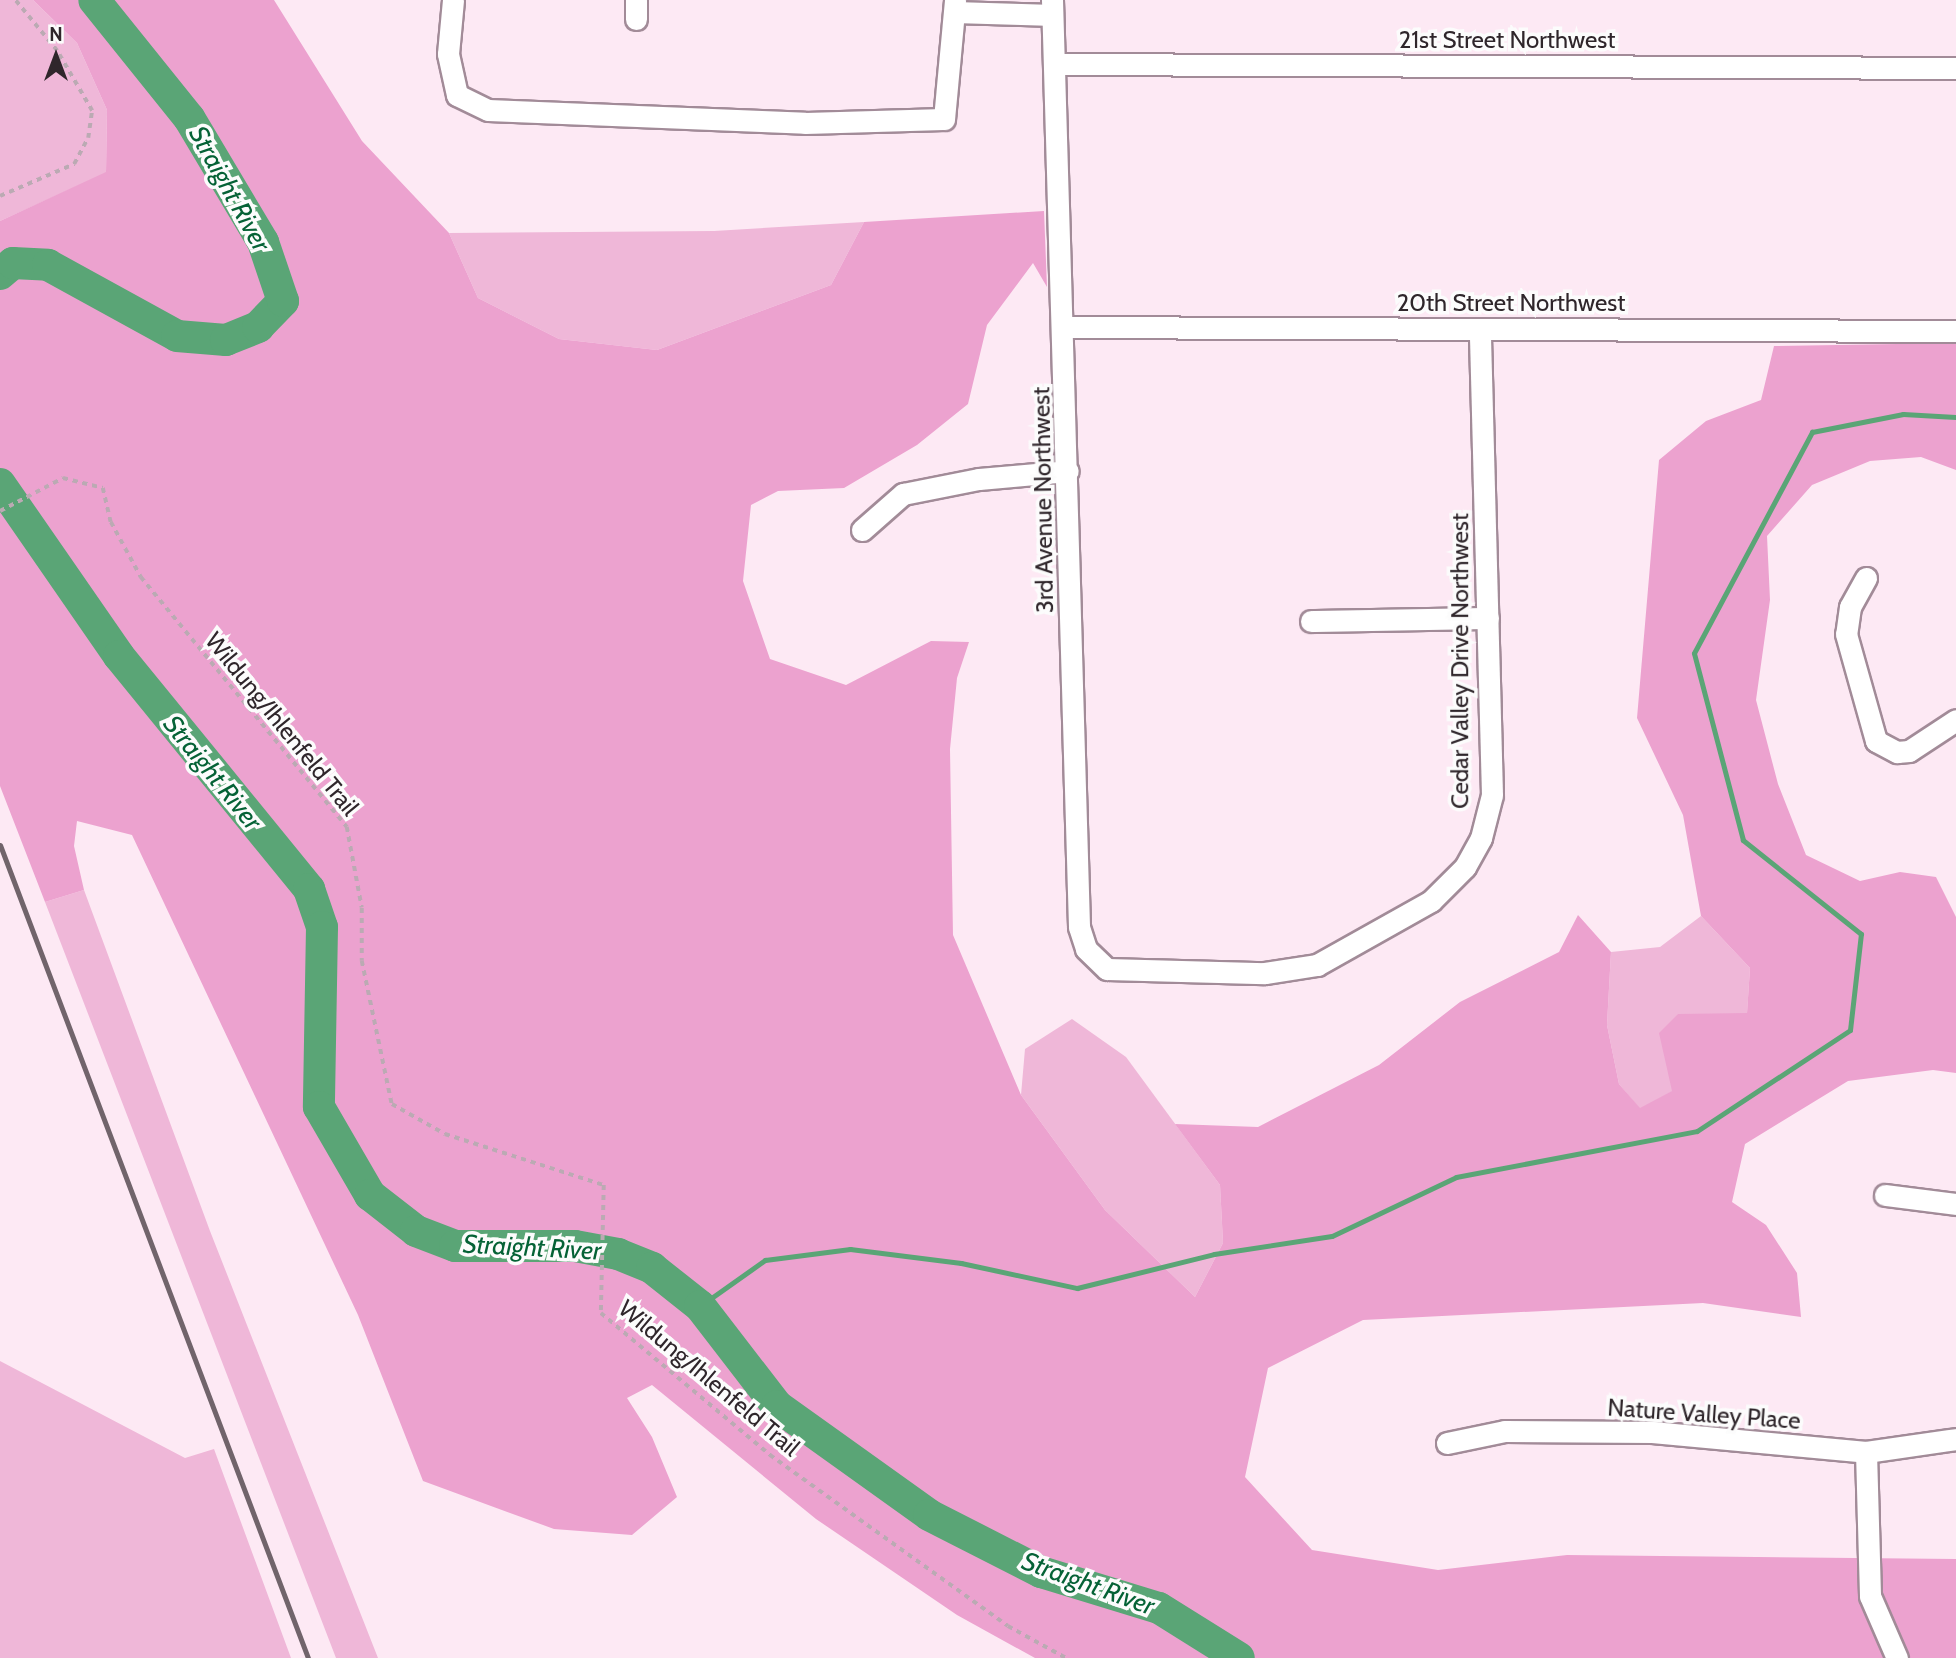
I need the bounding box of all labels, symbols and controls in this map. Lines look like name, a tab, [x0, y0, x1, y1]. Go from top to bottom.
north arrow	[21, 21, 91, 91]
text: N	[49, 23, 63, 46]
street label: 21st Street Northwest	[1399, 26, 1615, 54]
water label: Straight River	[182, 121, 276, 257]
street label: 20th Street Northwest	[1397, 289, 1625, 317]
street label: 3rd Avenue Northwest	[1027, 387, 1059, 613]
street label: Cedar Valley Drive Northwest	[1446, 513, 1474, 809]
street label: Wildung/Ihlenfeld Trail	[199, 627, 365, 821]
water label: Straight River	[156, 709, 268, 837]
water label: Straight River	[462, 1229, 602, 1267]
street label: Wildung/Ihlenfeld Trail	[613, 1294, 805, 1462]
street label: Nature Valley Place	[1606, 1393, 1802, 1435]
water label: Straight River	[1018, 1546, 1158, 1622]

